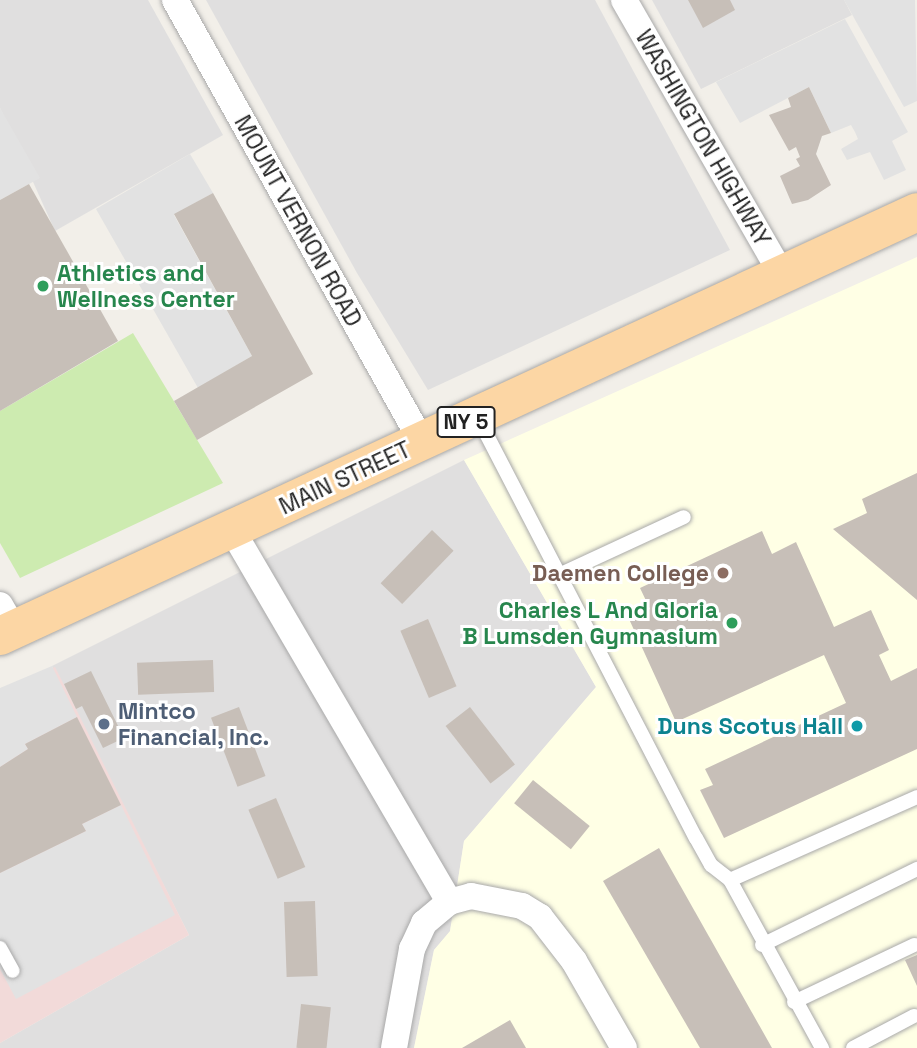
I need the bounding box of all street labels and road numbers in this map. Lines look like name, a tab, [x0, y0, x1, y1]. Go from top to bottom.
street label: WASHINGTON HIGHWAY	[630, 25, 776, 251]
street label: MOUNT VERNON ROAD	[228, 110, 368, 332]
road number: NY 5	[436, 404, 496, 440]
street label: MAIN STREET	[275, 435, 415, 521]

